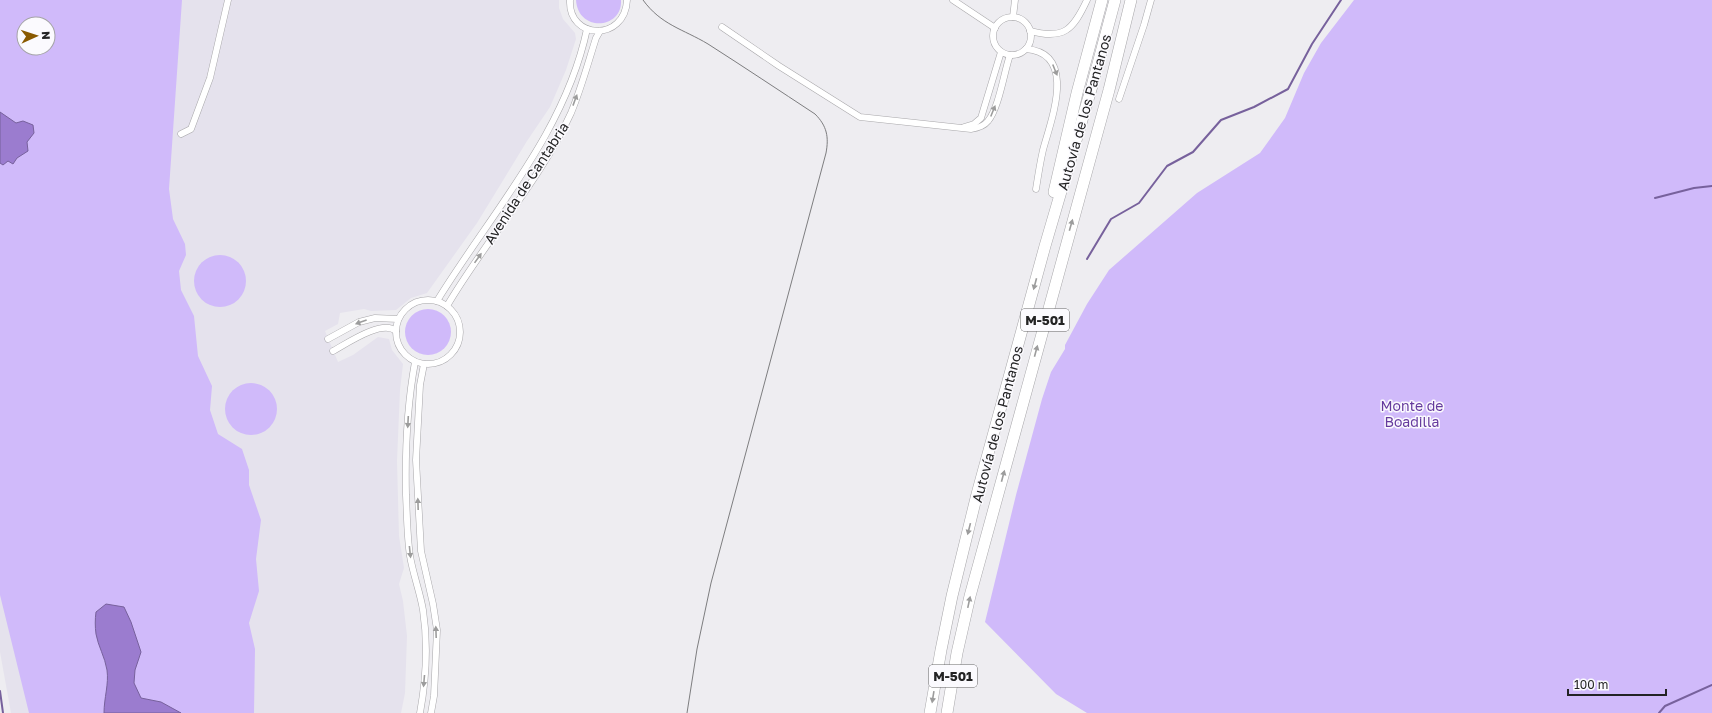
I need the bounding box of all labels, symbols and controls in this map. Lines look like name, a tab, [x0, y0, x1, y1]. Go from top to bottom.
north arrow	[16, 16, 56, 56]
text: N	[40, 31, 53, 40]
street label: Autovía de los Pantanos	[1054, 32, 1114, 192]
one-way arrow	[1052, 65, 1058, 77]
one-way arrow	[573, 94, 579, 106]
one-way arrow	[990, 106, 996, 117]
street label: Avenida de Cantabria	[480, 119, 572, 247]
one-way arrow	[1068, 219, 1074, 231]
one-way arrow	[474, 253, 482, 263]
one-way arrow	[1032, 278, 1038, 290]
road number: M-501	[1021, 309, 1069, 331]
one-way arrow	[355, 320, 367, 326]
street label: Autovía de los Pantanos	[968, 344, 1026, 504]
one-way arrow	[1034, 345, 1040, 357]
park label: Monte de Boadilla	[1381, 397, 1443, 430]
one-way arrow	[405, 416, 411, 429]
one-way arrow	[1000, 470, 1006, 483]
one-way arrow	[414, 498, 421, 510]
one-way arrow	[965, 523, 971, 535]
one-way arrow	[407, 546, 413, 558]
one-way arrow	[967, 596, 973, 608]
one-way arrow	[433, 626, 440, 638]
road number: M-501	[929, 665, 977, 687]
scale bar	[1568, 671, 1666, 697]
one-way arrow	[420, 675, 427, 687]
text: 100 m	[1574, 677, 1608, 692]
one-way arrow	[930, 691, 936, 703]

